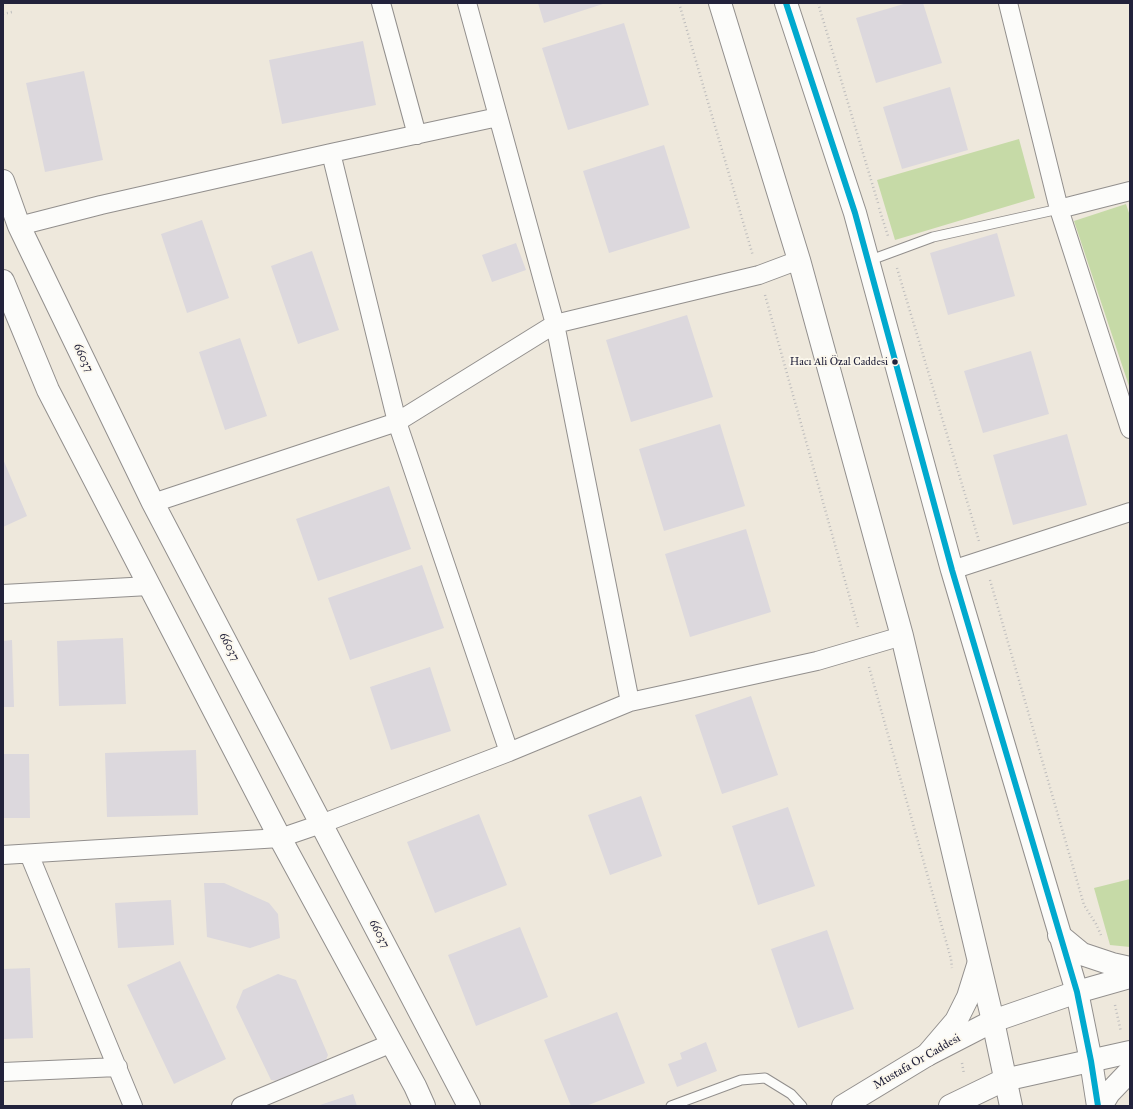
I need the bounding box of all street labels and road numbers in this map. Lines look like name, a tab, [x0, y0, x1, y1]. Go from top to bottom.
street label: 66037	[70, 341, 96, 375]
street label: 66037	[215, 630, 243, 664]
street label: 66037	[365, 917, 393, 951]
street label: Mustafa Or Caddesi	[871, 1031, 963, 1093]

